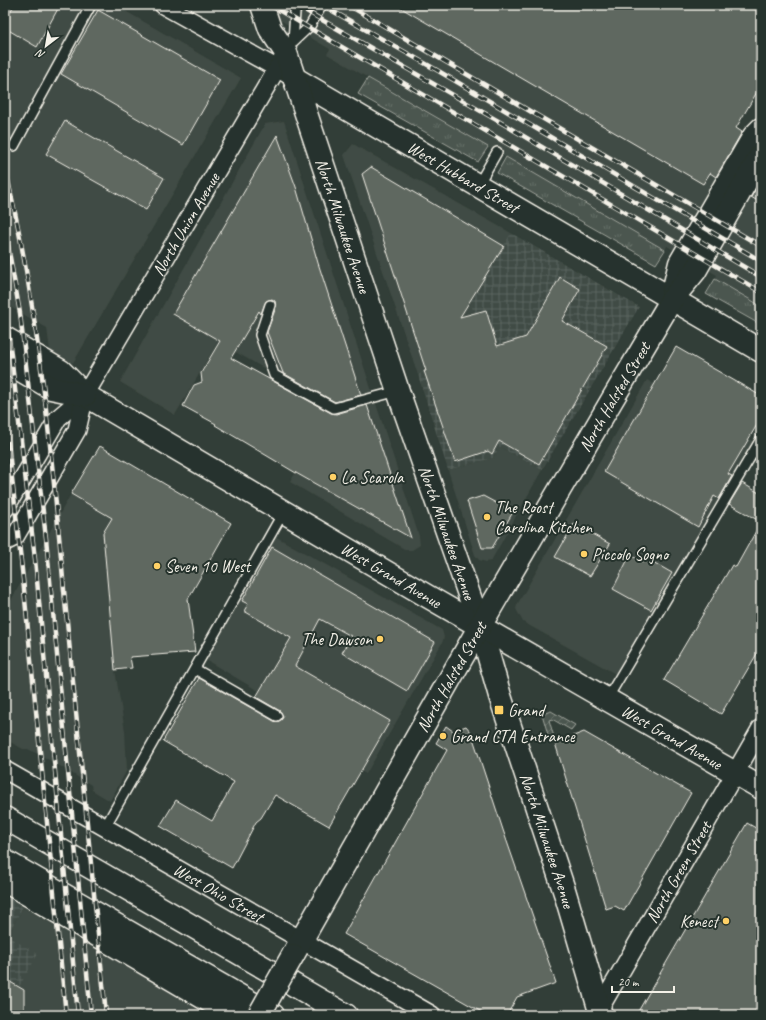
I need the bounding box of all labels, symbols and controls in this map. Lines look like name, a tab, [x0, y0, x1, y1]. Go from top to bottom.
north arrow	[26, 26, 66, 66]
text: N	[32, 46, 47, 62]
street label: West Hubbard Street	[404, 136, 525, 219]
street label: North Milwaukee Avenue	[311, 156, 376, 297]
street label: North Union Avenue	[147, 168, 225, 279]
street label: North Halsted Street	[574, 336, 656, 455]
street label: North Milwaukee Avenue	[414, 463, 481, 604]
place label: La Scarola	[341, 467, 405, 488]
marker: La Scarola	[328, 472, 338, 482]
place label: The Roost Carolina Kitchen	[495, 497, 593, 538]
marker: The Roost Carolina Kitchen	[482, 512, 492, 522]
street label: West Grand Avenue	[337, 537, 446, 613]
place label: Piccolo Sogno	[592, 544, 670, 565]
marker: Piccolo Sogno	[579, 549, 589, 559]
place label: Seven 10 West	[165, 556, 253, 577]
marker: Seven 10 West	[152, 561, 162, 571]
street label: North Halsted Street	[411, 616, 492, 736]
place label: The Dawson	[301, 629, 373, 650]
marker: The Dawson	[375, 634, 385, 644]
place label: Grand	[508, 700, 546, 721]
street label: West Grand Avenue	[618, 700, 727, 775]
marker: Grand	[493, 704, 505, 716]
place label: Grand CTA Entrance	[451, 726, 576, 747]
marker: Grand CTA Entrance	[438, 731, 448, 741]
street label: North Milwaukee Avenue	[516, 770, 580, 912]
street label: North Green Street	[641, 815, 717, 926]
street label: West Ohio Street	[170, 858, 269, 928]
place label: Kenect	[680, 911, 720, 932]
marker: Kenect	[721, 916, 731, 926]
scale bar	[612, 968, 674, 994]
text: 20 m	[618, 974, 640, 990]

